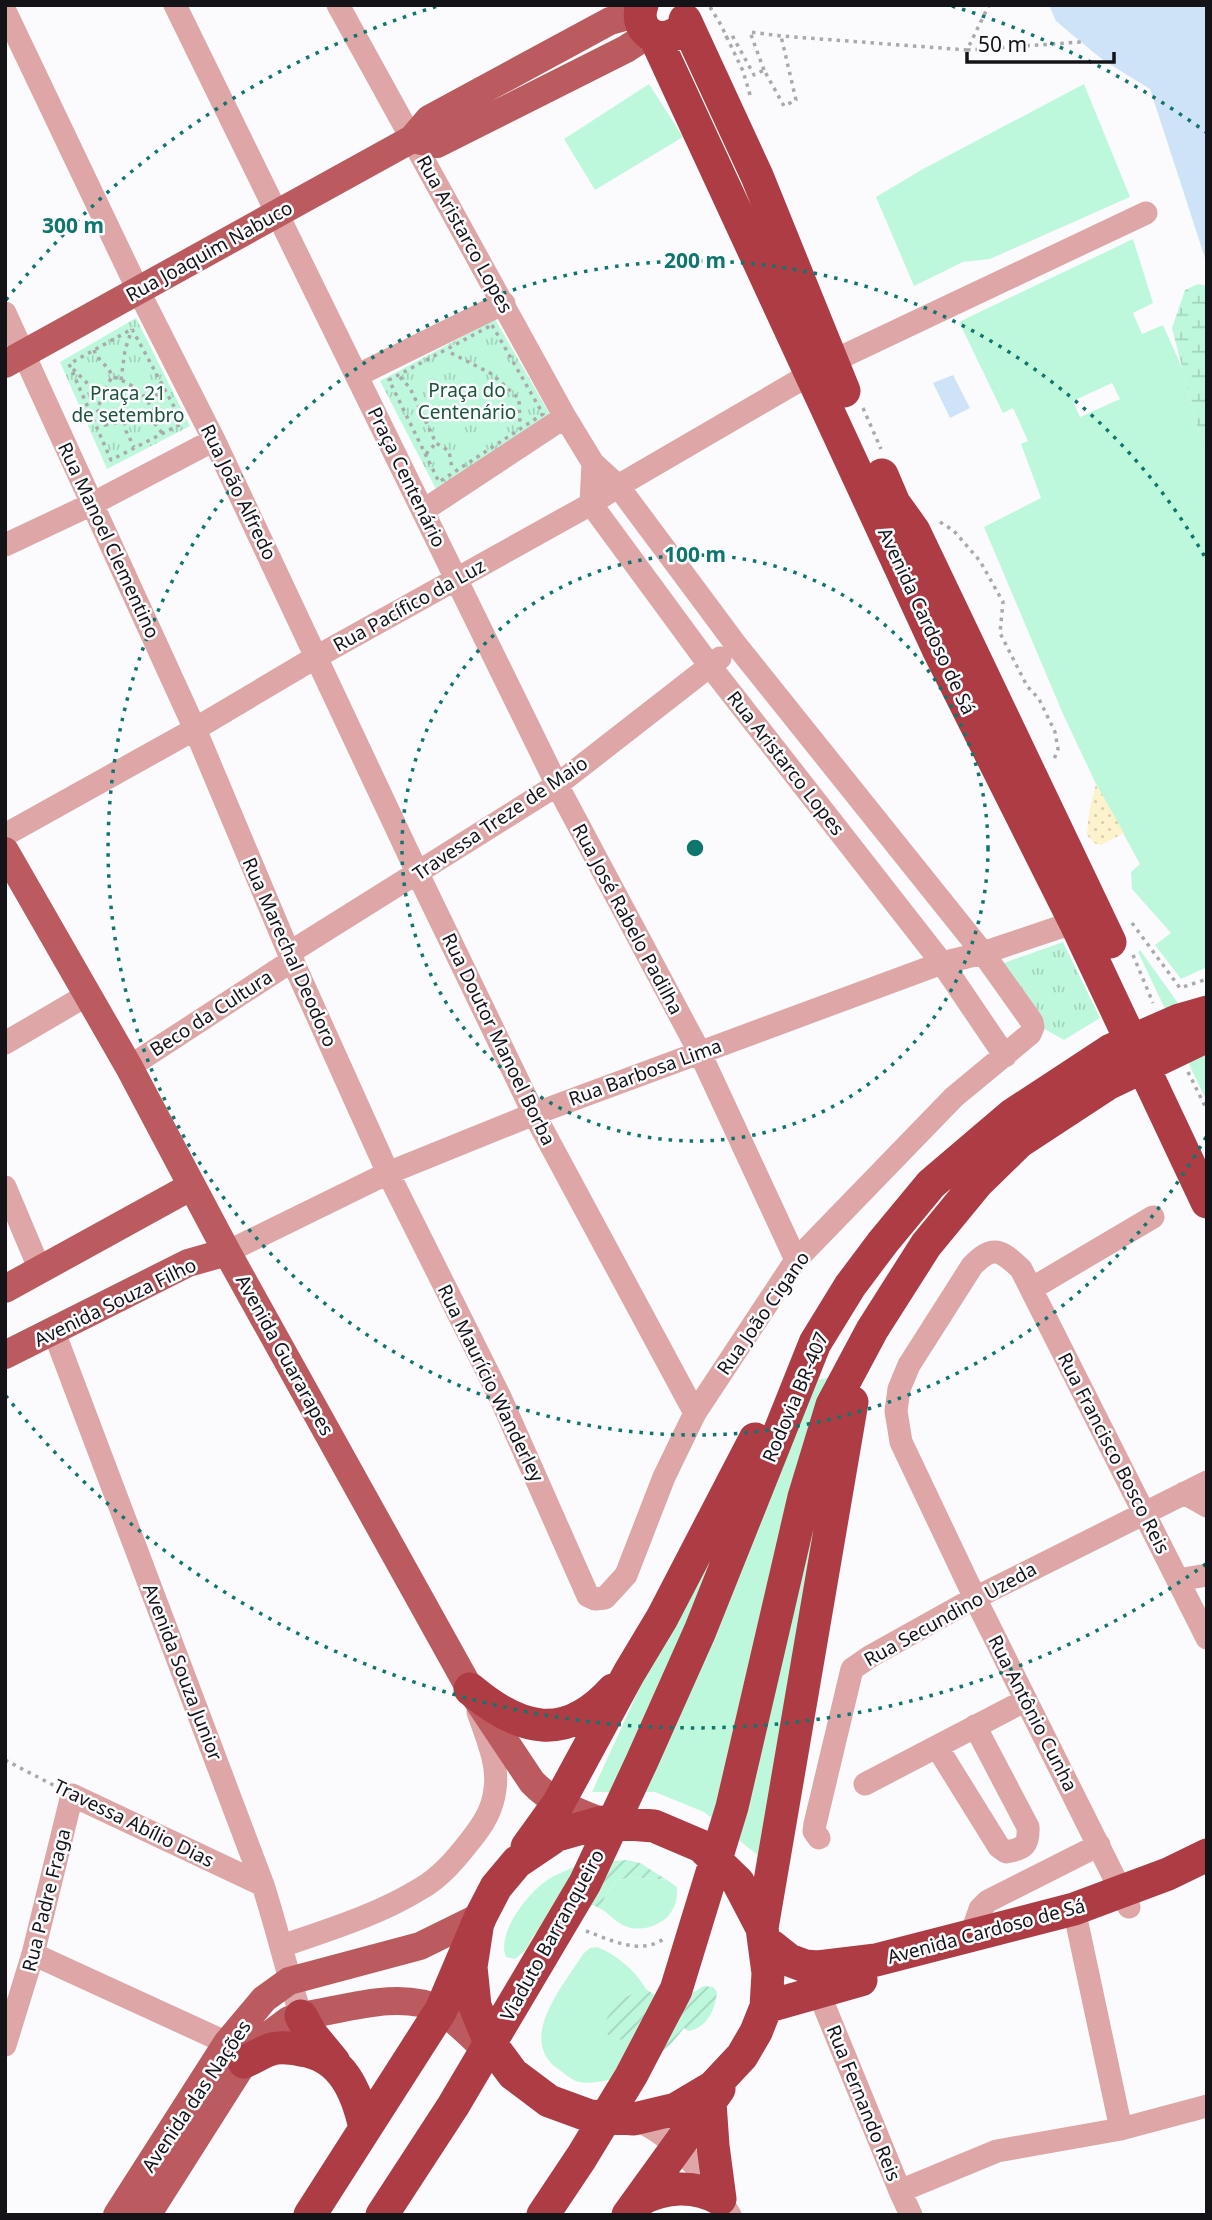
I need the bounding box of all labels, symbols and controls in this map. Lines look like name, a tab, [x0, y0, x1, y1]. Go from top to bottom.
scale bar	[967, 21, 1114, 65]
text: 50 m	[978, 30, 1027, 58]
street label: Rua Aristarco Lopes	[411, 150, 519, 318]
street label: Rua Joaquim Nabuco	[121, 194, 297, 308]
text: 300 m	[42, 211, 104, 239]
text: 200 m	[664, 246, 726, 274]
park label: Praça do Centenário	[418, 377, 516, 425]
park label: Praça 21 de setembro	[71, 380, 185, 428]
street label: Praça Centenário	[362, 403, 452, 551]
street label: Rua João Alfredo	[195, 420, 283, 564]
street label: Rua Manoel Clementino	[52, 438, 166, 642]
street label: Avenida Cardoso de Sá	[872, 523, 982, 719]
text: 100 m	[664, 540, 726, 568]
street label: Rua Pacífico da Luz	[328, 552, 490, 658]
street label: Rua Aristarco Lopes	[721, 685, 851, 841]
street label: Travessa Treze de Maio	[407, 750, 593, 886]
street label: Rua José Rabelo Padilha	[567, 819, 689, 1019]
centre of rings	[683, 836, 707, 860]
street label: Rua Marechal Deodoro	[236, 853, 344, 1051]
street label: Rua Doutor Manoel Borba	[436, 929, 562, 1149]
street label: Beco da Cultura	[145, 964, 277, 1062]
street label: Rua Barbosa Lima	[565, 1032, 725, 1112]
street label: Rua João Cigano	[711, 1246, 815, 1380]
street label: Avenida Souza Filho	[30, 1251, 200, 1353]
street label: Avenida Guararapes	[230, 1270, 340, 1440]
street label: Rua Maurício Wanderley	[432, 1280, 550, 1486]
street label: Rodovia BR-407	[756, 1328, 834, 1466]
street label: Rua Francisco Bosco Reis	[1052, 1348, 1176, 1558]
street label: Rua Secundino Uzeda	[859, 1556, 1041, 1672]
street label: Avenida Souza Junior	[137, 1580, 229, 1764]
street label: Rua Antônio Cunha	[982, 1630, 1084, 1796]
street label: Travessa Abílio Dias	[49, 1773, 219, 1873]
street label: Rua Padre Fraga	[16, 1826, 76, 1974]
street label: Viaduto Barranqueiro	[494, 1845, 610, 2025]
street label: Avenida Cardoso de Sá	[884, 1892, 1088, 1970]
street label: Avenida das Nações	[135, 2015, 257, 2177]
street label: Rua Fernando Reis	[821, 2021, 907, 2185]

